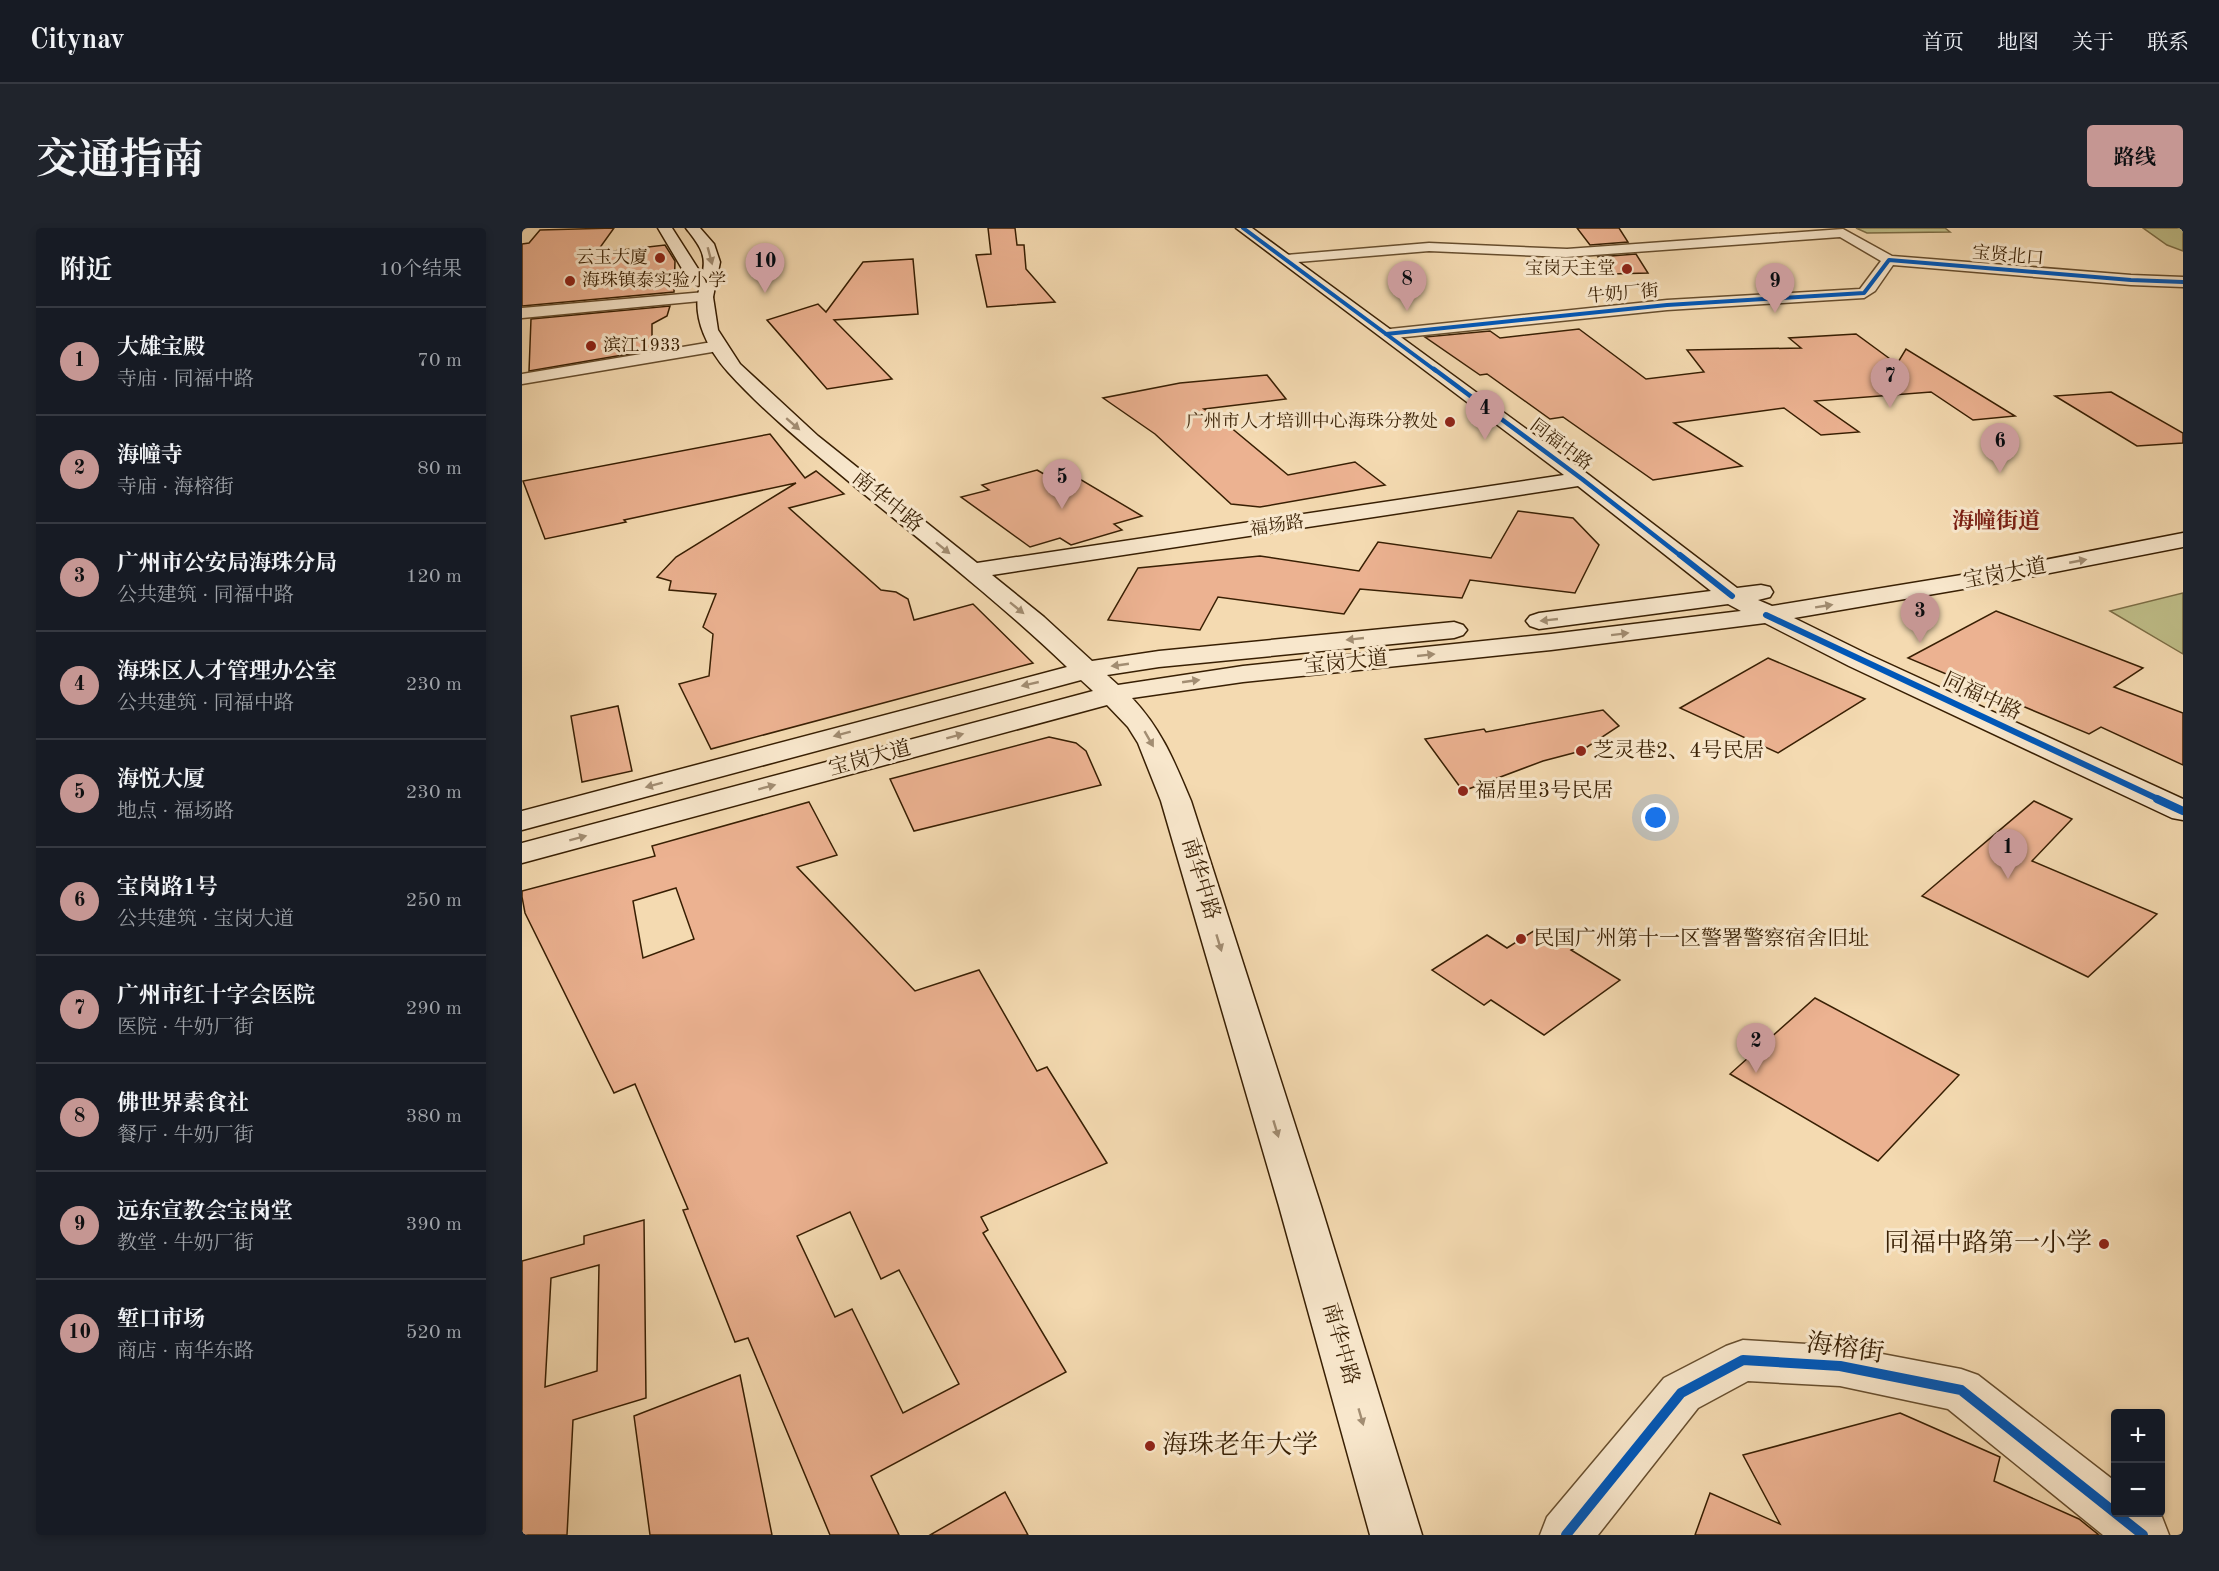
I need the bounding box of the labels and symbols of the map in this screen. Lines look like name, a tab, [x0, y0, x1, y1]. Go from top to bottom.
street label: 宝贤北口	[1971, 242, 2045, 268]
pin: 10	[746, 244, 784, 293]
place label: 云玉大廈	[576, 247, 648, 267]
one-way arrow	[706, 247, 716, 265]
marker: 云玉大廈	[653, 251, 667, 265]
place label: 宝岗天主堂	[1525, 258, 1615, 278]
pin: 8	[1388, 262, 1426, 311]
marker: 宝岗天主堂	[1620, 262, 1634, 276]
pin: 9	[1756, 264, 1794, 313]
place label: 海珠镇泰实验小学	[582, 270, 726, 290]
marker: 海珠镇泰实验小学	[563, 274, 577, 288]
street label: 牛奶厂街	[1586, 280, 1660, 306]
place label: 滨江1933	[603, 335, 681, 355]
marker: 滨江1933	[584, 339, 598, 353]
pin: 7	[1870, 358, 1910, 408]
pin: 4	[1466, 390, 1504, 440]
place label: 广州市人才培训中心海珠分教处	[1186, 411, 1438, 431]
marker: 广州市人才培训中心海珠分教处	[1443, 415, 1457, 429]
street label: 同福中路	[1527, 415, 1596, 474]
one-way arrow	[785, 417, 800, 430]
pin: 6	[1980, 424, 2020, 473]
pin: 5	[1042, 460, 1082, 509]
street label: 南华中路	[848, 466, 928, 537]
district label: 海幢街道	[1952, 508, 2040, 533]
street label: 福场路	[1249, 511, 1305, 539]
one-way arrow	[935, 542, 951, 555]
street label: 宝岗大道	[1961, 554, 2048, 592]
one-way arrow	[2068, 556, 2087, 565]
pin: 3	[1900, 594, 1940, 643]
one-way arrow	[1009, 601, 1024, 614]
one-way arrow	[1814, 601, 1833, 610]
one-way arrow	[1540, 615, 1559, 624]
one-way arrow	[1611, 630, 1630, 639]
one-way arrow	[1346, 634, 1365, 644]
street label: 宝岗大道	[1303, 646, 1389, 678]
one-way arrow	[1417, 650, 1436, 660]
one-way arrow	[1110, 660, 1129, 669]
street label: 同福中路	[1939, 668, 2025, 724]
one-way arrow	[1181, 676, 1200, 686]
one-way arrow	[1021, 679, 1039, 689]
one-way arrow	[833, 730, 851, 739]
one-way arrow	[946, 731, 964, 741]
one-way arrow	[1144, 731, 1154, 748]
street label: 宝岗大道	[826, 736, 913, 780]
place label: 芝灵巷2、4号民居	[1593, 739, 1764, 762]
marker: 芝灵巷2、4号民居	[1574, 744, 1588, 758]
place label: 福居里3号民居	[1475, 779, 1613, 802]
one-way arrow	[645, 781, 663, 790]
one-way arrow	[758, 782, 776, 791]
marker: 福居里3号民居	[1456, 784, 1470, 798]
your location	[1641, 803, 1670, 832]
pin: 1	[1988, 830, 2028, 879]
one-way arrow	[570, 833, 588, 842]
street label: 南华中路	[1178, 835, 1224, 922]
place label: 民国广州第十一区警署警察宿舍旧址	[1533, 927, 1869, 950]
marker: 民国广州第十一区警署警察宿舍旧址	[1514, 932, 1528, 946]
one-way arrow	[1215, 934, 1224, 952]
pin: 2	[1736, 1024, 1776, 1073]
one-way arrow	[1272, 1120, 1281, 1138]
place label: 同福中路第一小学	[1884, 1229, 2092, 1257]
marker: 同福中路第一小学	[2097, 1237, 2111, 1251]
street label: 南华中路	[1318, 1300, 1364, 1387]
street label: 海榕街	[1805, 1329, 1886, 1367]
one-way arrow	[1357, 1408, 1366, 1426]
place label: 海珠老年大学	[1162, 1430, 1318, 1459]
marker: 海珠老年大学	[1143, 1439, 1157, 1453]

